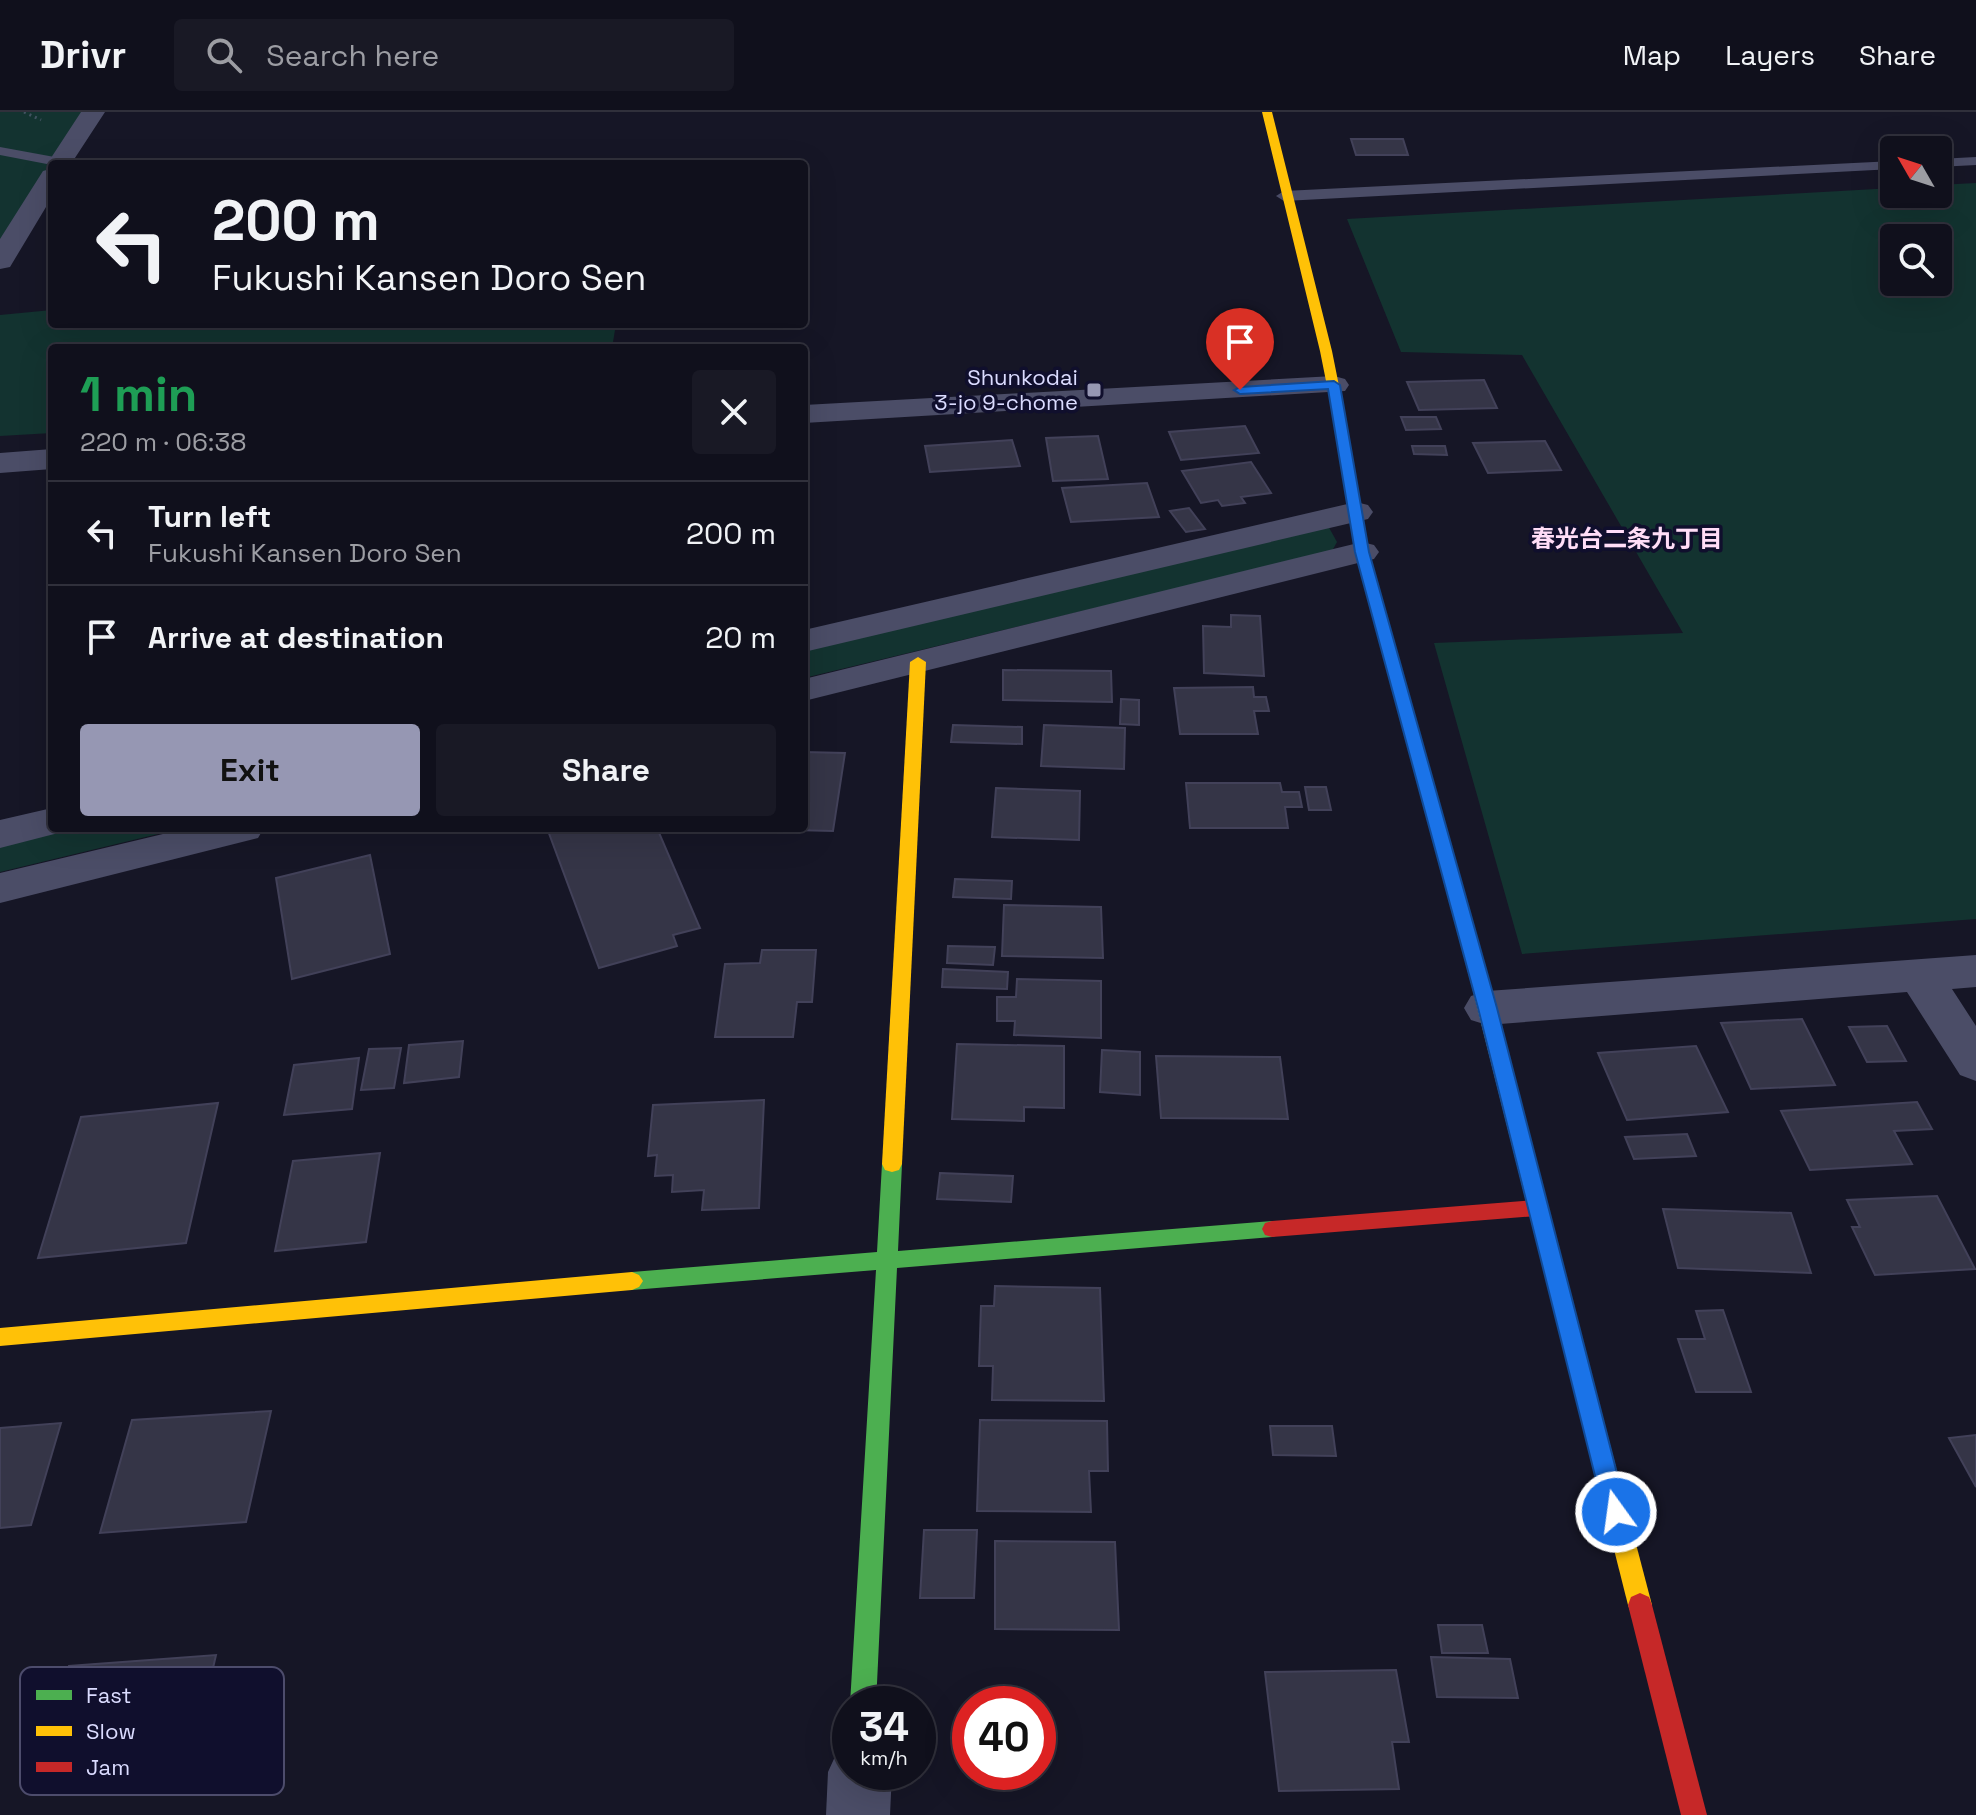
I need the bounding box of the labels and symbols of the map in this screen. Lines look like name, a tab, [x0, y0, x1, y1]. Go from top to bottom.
north arrow	[1880, 136, 1952, 208]
pin	[1206, 308, 1274, 390]
place label: Shunkodai 3-jo 9-chome	[934, 363, 1078, 416]
marker: Shunkodai 3-jo 9-chome	[1085, 381, 1103, 399]
district label: 春光台二条九丁目	[1531, 523, 1723, 554]
position arrow	[1574, 1470, 1658, 1554]
legend	[20, 1667, 284, 1795]
text: Fast	[86, 1681, 132, 1709]
speed limit sign: 40	[952, 1686, 1056, 1790]
text: Slow	[86, 1717, 136, 1745]
text: Jam	[86, 1753, 130, 1781]

